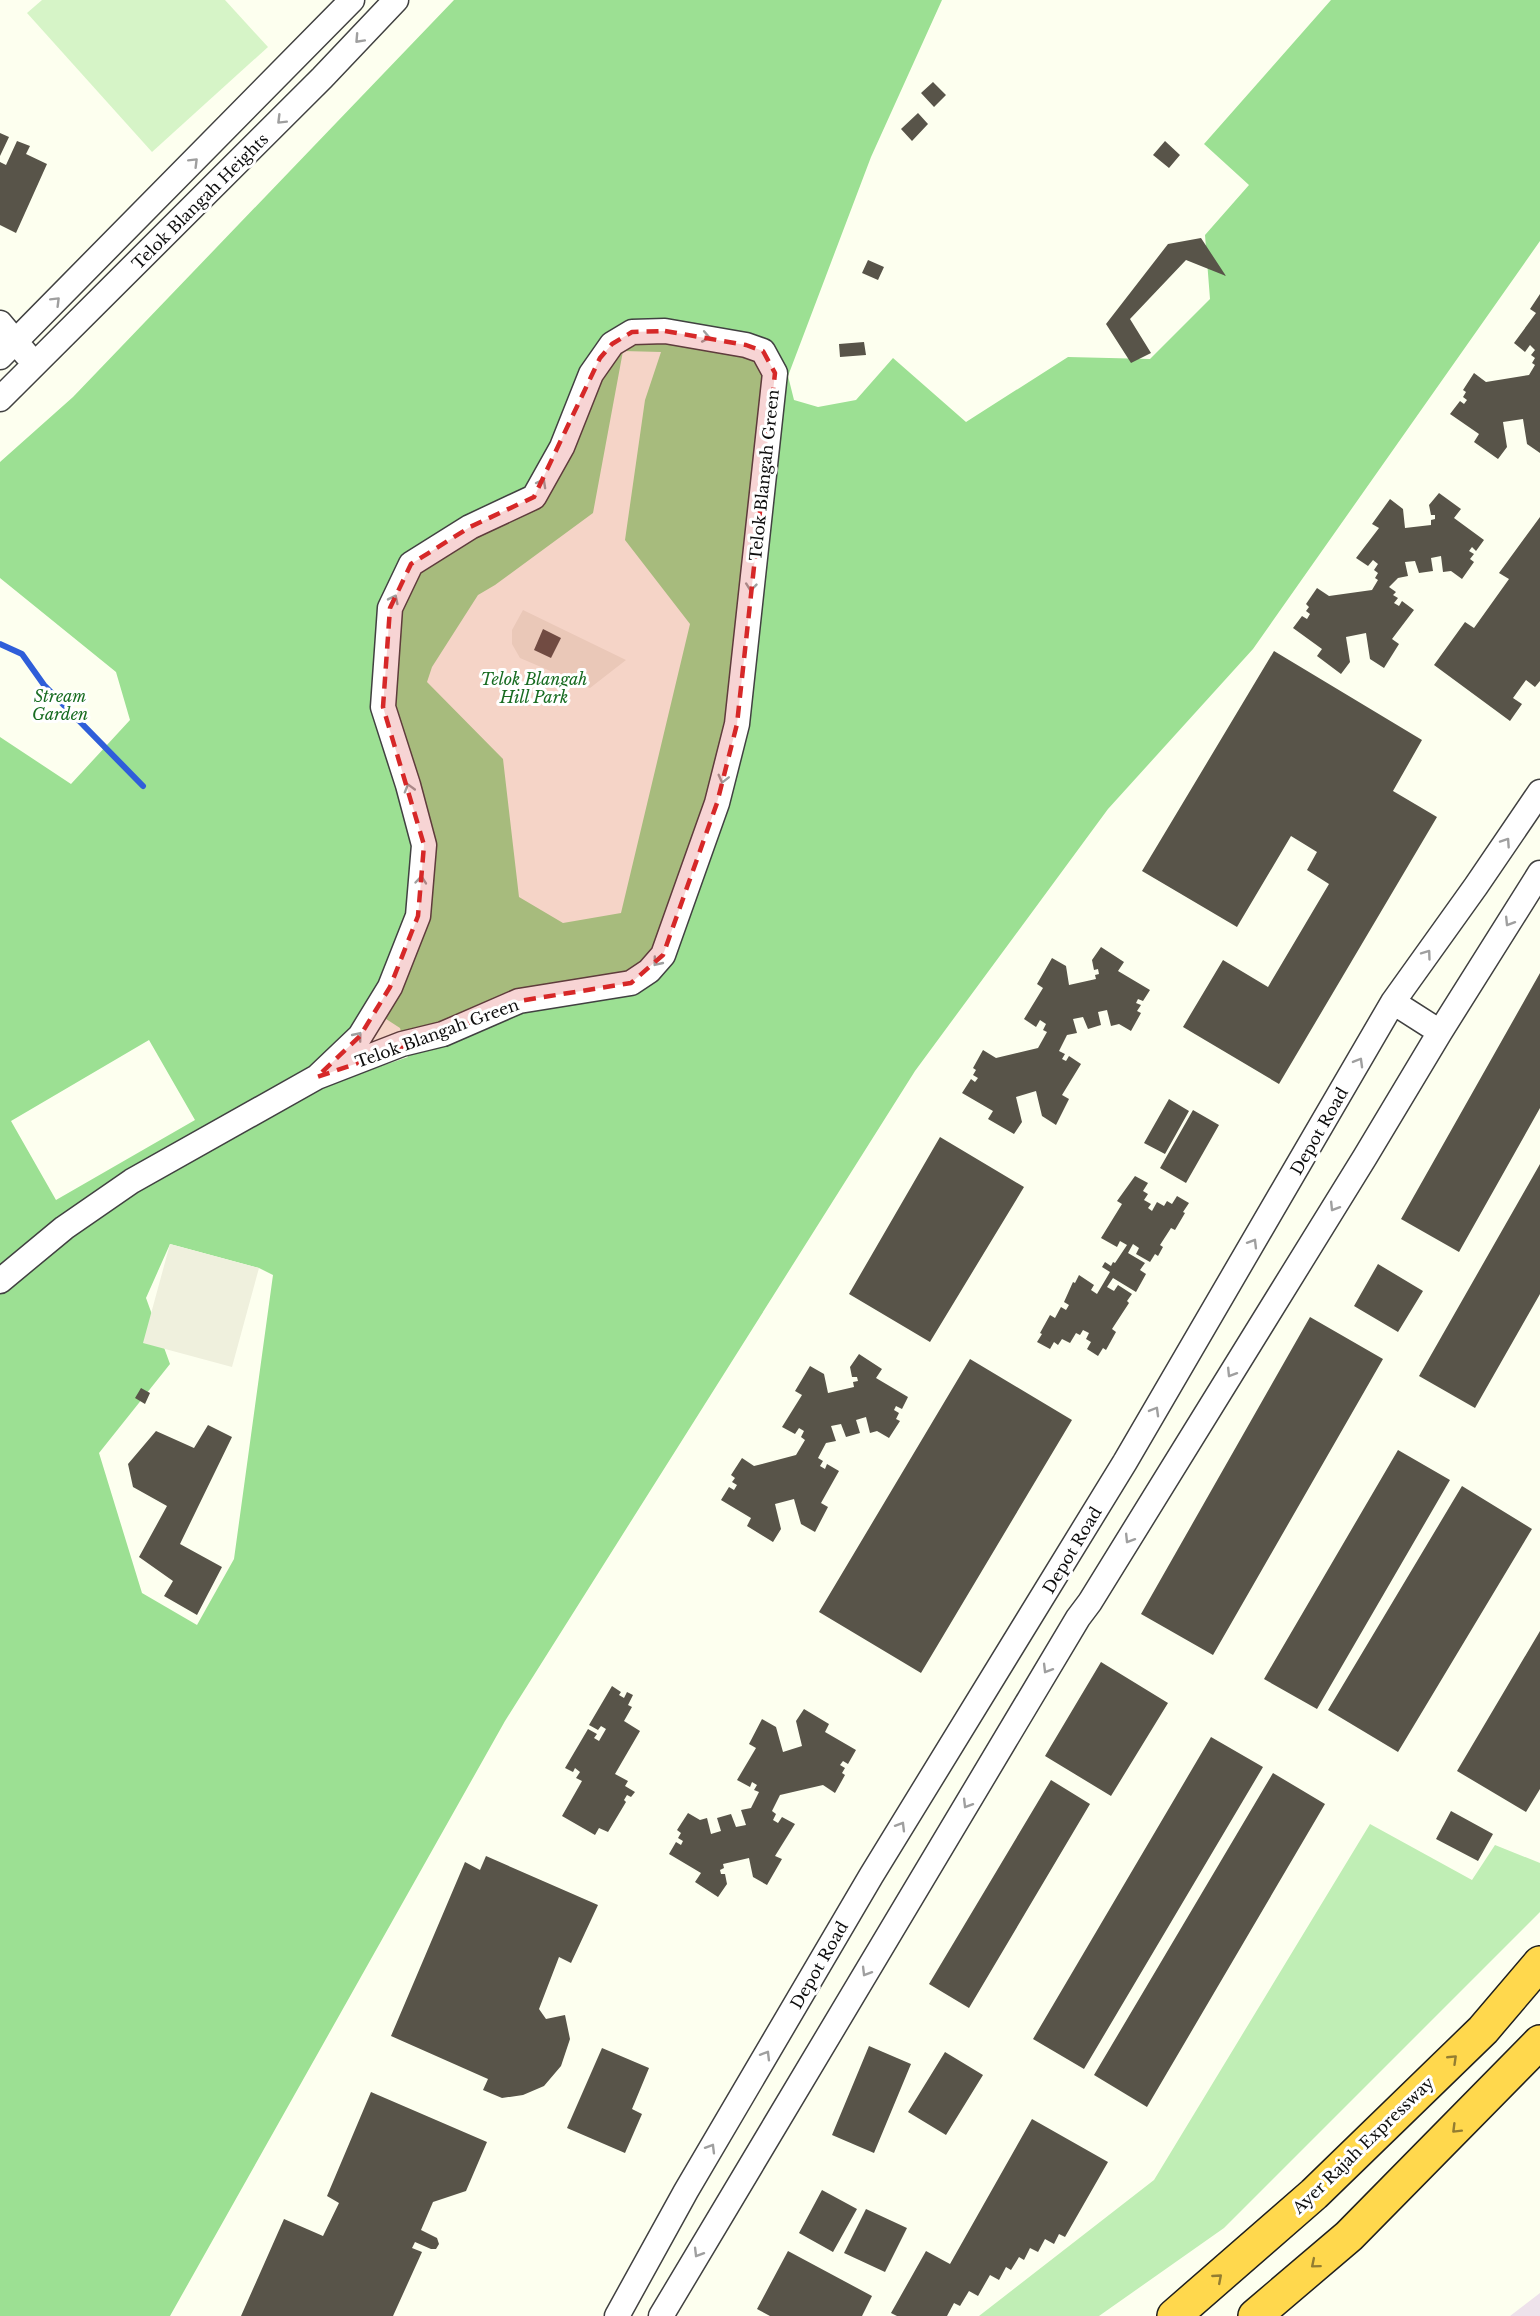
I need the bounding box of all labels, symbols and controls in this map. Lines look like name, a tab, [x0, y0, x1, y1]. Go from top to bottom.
one-way arrow	[356, 32, 367, 43]
one-way arrow	[277, 112, 288, 123]
street label: Telok Blangah Heights	[128, 129, 272, 273]
one-way arrow	[186, 159, 197, 170]
one-way arrow	[49, 297, 60, 308]
one-way arrow	[700, 330, 710, 343]
street label: Telok Blangah Green	[745, 388, 783, 562]
one-way arrow	[535, 479, 546, 490]
one-way arrow	[745, 582, 758, 591]
one-way arrow	[387, 594, 399, 605]
park label: Telok Blangah Hill Park	[481, 669, 587, 707]
park label: Stream Garden	[32, 686, 88, 724]
one-way arrow	[717, 774, 730, 784]
one-way arrow	[403, 783, 416, 793]
one-way arrow	[1499, 838, 1510, 849]
one-way arrow	[414, 876, 427, 885]
one-way arrow	[1504, 916, 1516, 926]
one-way arrow	[1419, 950, 1430, 961]
one-way arrow	[653, 955, 664, 966]
street label: Telok Blangah Green	[353, 994, 521, 1072]
one-way arrow	[351, 1031, 362, 1042]
one-way arrow	[1351, 1058, 1363, 1068]
street label: Depot Road	[1286, 1083, 1352, 1178]
one-way arrow	[1329, 1201, 1341, 1211]
one-way arrow	[1246, 1239, 1258, 1249]
one-way arrow	[1227, 1367, 1239, 1377]
one-way arrow	[1147, 1407, 1159, 1417]
street label: Depot Road	[1038, 1503, 1106, 1597]
one-way arrow	[1124, 1533, 1136, 1543]
one-way arrow	[1043, 1663, 1055, 1673]
one-way arrow	[962, 1798, 974, 1808]
one-way arrow	[894, 1822, 906, 1832]
street label: Depot Road	[786, 1917, 852, 2012]
one-way arrow	[862, 1966, 873, 1976]
one-way arrow	[759, 2051, 771, 2061]
one-way arrow	[1445, 2055, 1456, 2066]
street label: Ayer Rajah Expressway	[1288, 2072, 1438, 2218]
one-way arrow	[1452, 2122, 1462, 2133]
one-way arrow	[704, 2144, 716, 2154]
one-way arrow	[693, 2247, 705, 2257]
one-way arrow	[1311, 2257, 1322, 2268]
one-way arrow	[1211, 2274, 1222, 2285]

